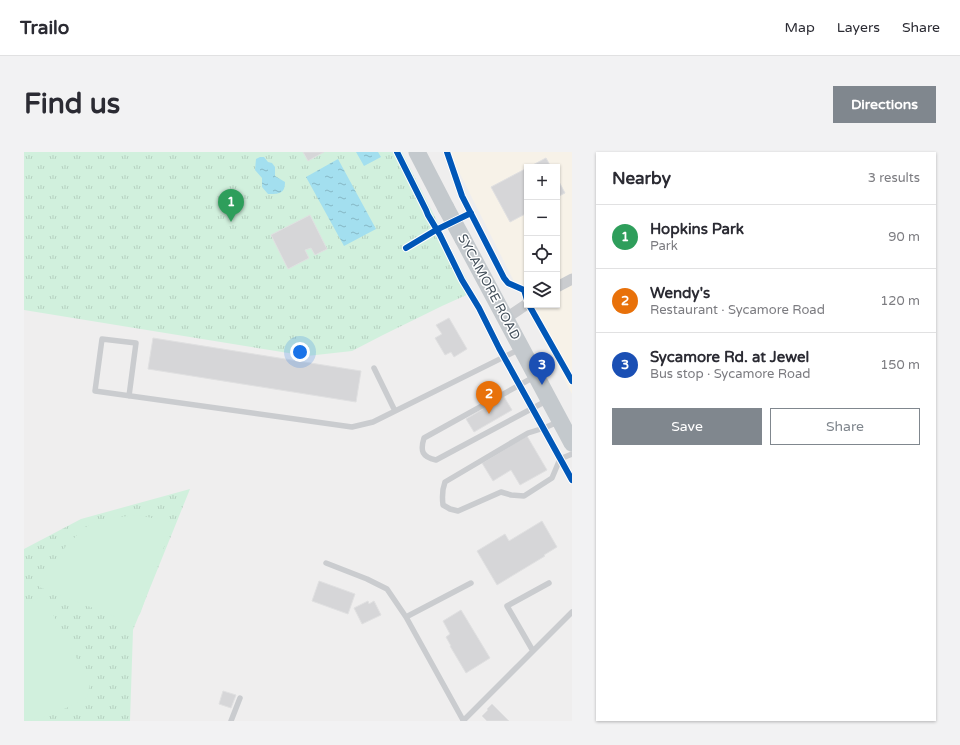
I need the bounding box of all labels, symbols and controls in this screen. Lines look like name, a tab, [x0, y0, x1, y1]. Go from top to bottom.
text: Trailo	[20, 17, 69, 39]
text: Map	[785, 19, 815, 36]
text: Layers	[837, 19, 880, 36]
text: Share	[902, 19, 940, 36]
button: Directions	[833, 86, 936, 123]
text: Find us	[24, 87, 120, 121]
map controls	[524, 164, 560, 308]
button: +	[524, 164, 560, 200]
text: Nearby	[612, 168, 671, 189]
text: 3 results	[868, 170, 920, 186]
pin: 1	[218, 189, 244, 222]
button: −	[524, 200, 560, 236]
text: Hopkins Park	[650, 220, 744, 238]
text: 1	[621, 229, 629, 245]
text: 90 m	[888, 229, 920, 245]
street label: SYCAMORE ROAD	[454, 231, 524, 343]
button: locate	[524, 236, 560, 272]
text: Park	[650, 238, 678, 254]
button: layers	[524, 272, 560, 308]
text: Wendy's	[650, 284, 710, 302]
text: 2	[621, 293, 629, 309]
text: 120 m	[880, 293, 920, 309]
text: Restaurant · Sycamore Road	[650, 302, 825, 318]
your location	[290, 342, 310, 362]
text: Sycamore Rd. at Jewel	[650, 348, 809, 366]
pin: 3	[529, 352, 555, 385]
text: 3	[621, 357, 629, 373]
text: 150 m	[880, 357, 920, 373]
text: Bus stop · Sycamore Road	[650, 366, 811, 382]
pin: 2	[476, 381, 502, 414]
button: Save	[612, 408, 762, 445]
button: Share	[770, 408, 920, 445]

